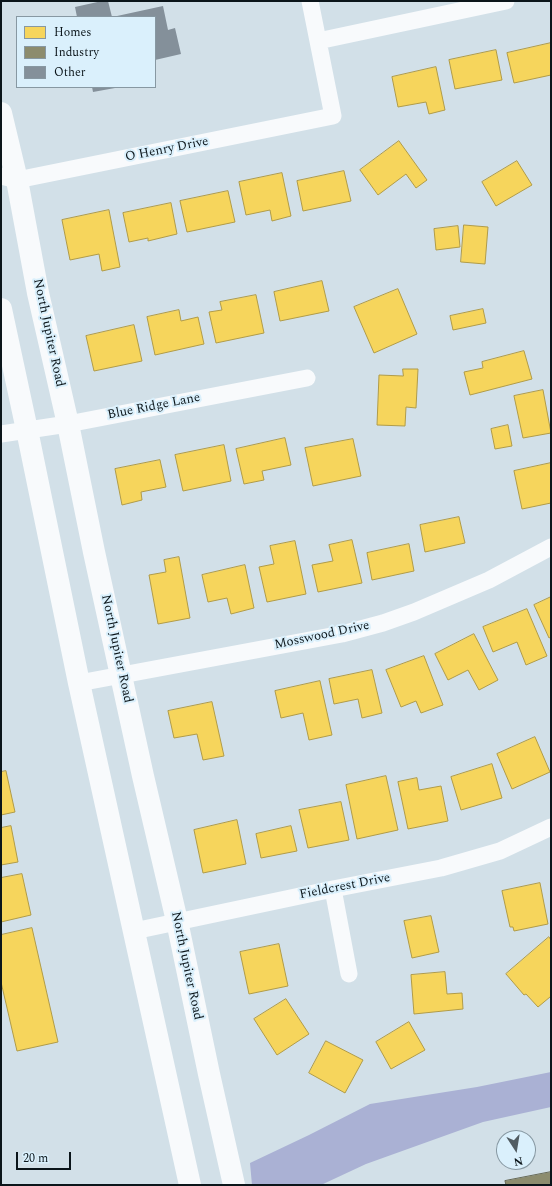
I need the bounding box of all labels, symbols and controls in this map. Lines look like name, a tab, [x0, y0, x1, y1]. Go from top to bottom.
legend	[16, 16, 156, 88]
text: Homes	[54, 23, 92, 42]
text: Industry	[54, 43, 99, 62]
text: Other	[54, 63, 86, 82]
street label: O Henry Drive	[124, 134, 210, 166]
street label: North Jupiter Road	[29, 277, 67, 389]
street label: Blue Ridge Lane	[106, 390, 202, 424]
street label: North Jupiter Road	[97, 593, 135, 705]
street label: Mosswood Drive	[273, 618, 371, 654]
street label: Fieldcrest Drive	[298, 871, 392, 903]
street label: North Jupiter Road	[167, 910, 205, 1022]
north arrow	[496, 1130, 536, 1170]
scale bar	[18, 1144, 73, 1170]
text: 20 m	[23, 1149, 48, 1168]
text: N	[512, 1152, 525, 1170]

